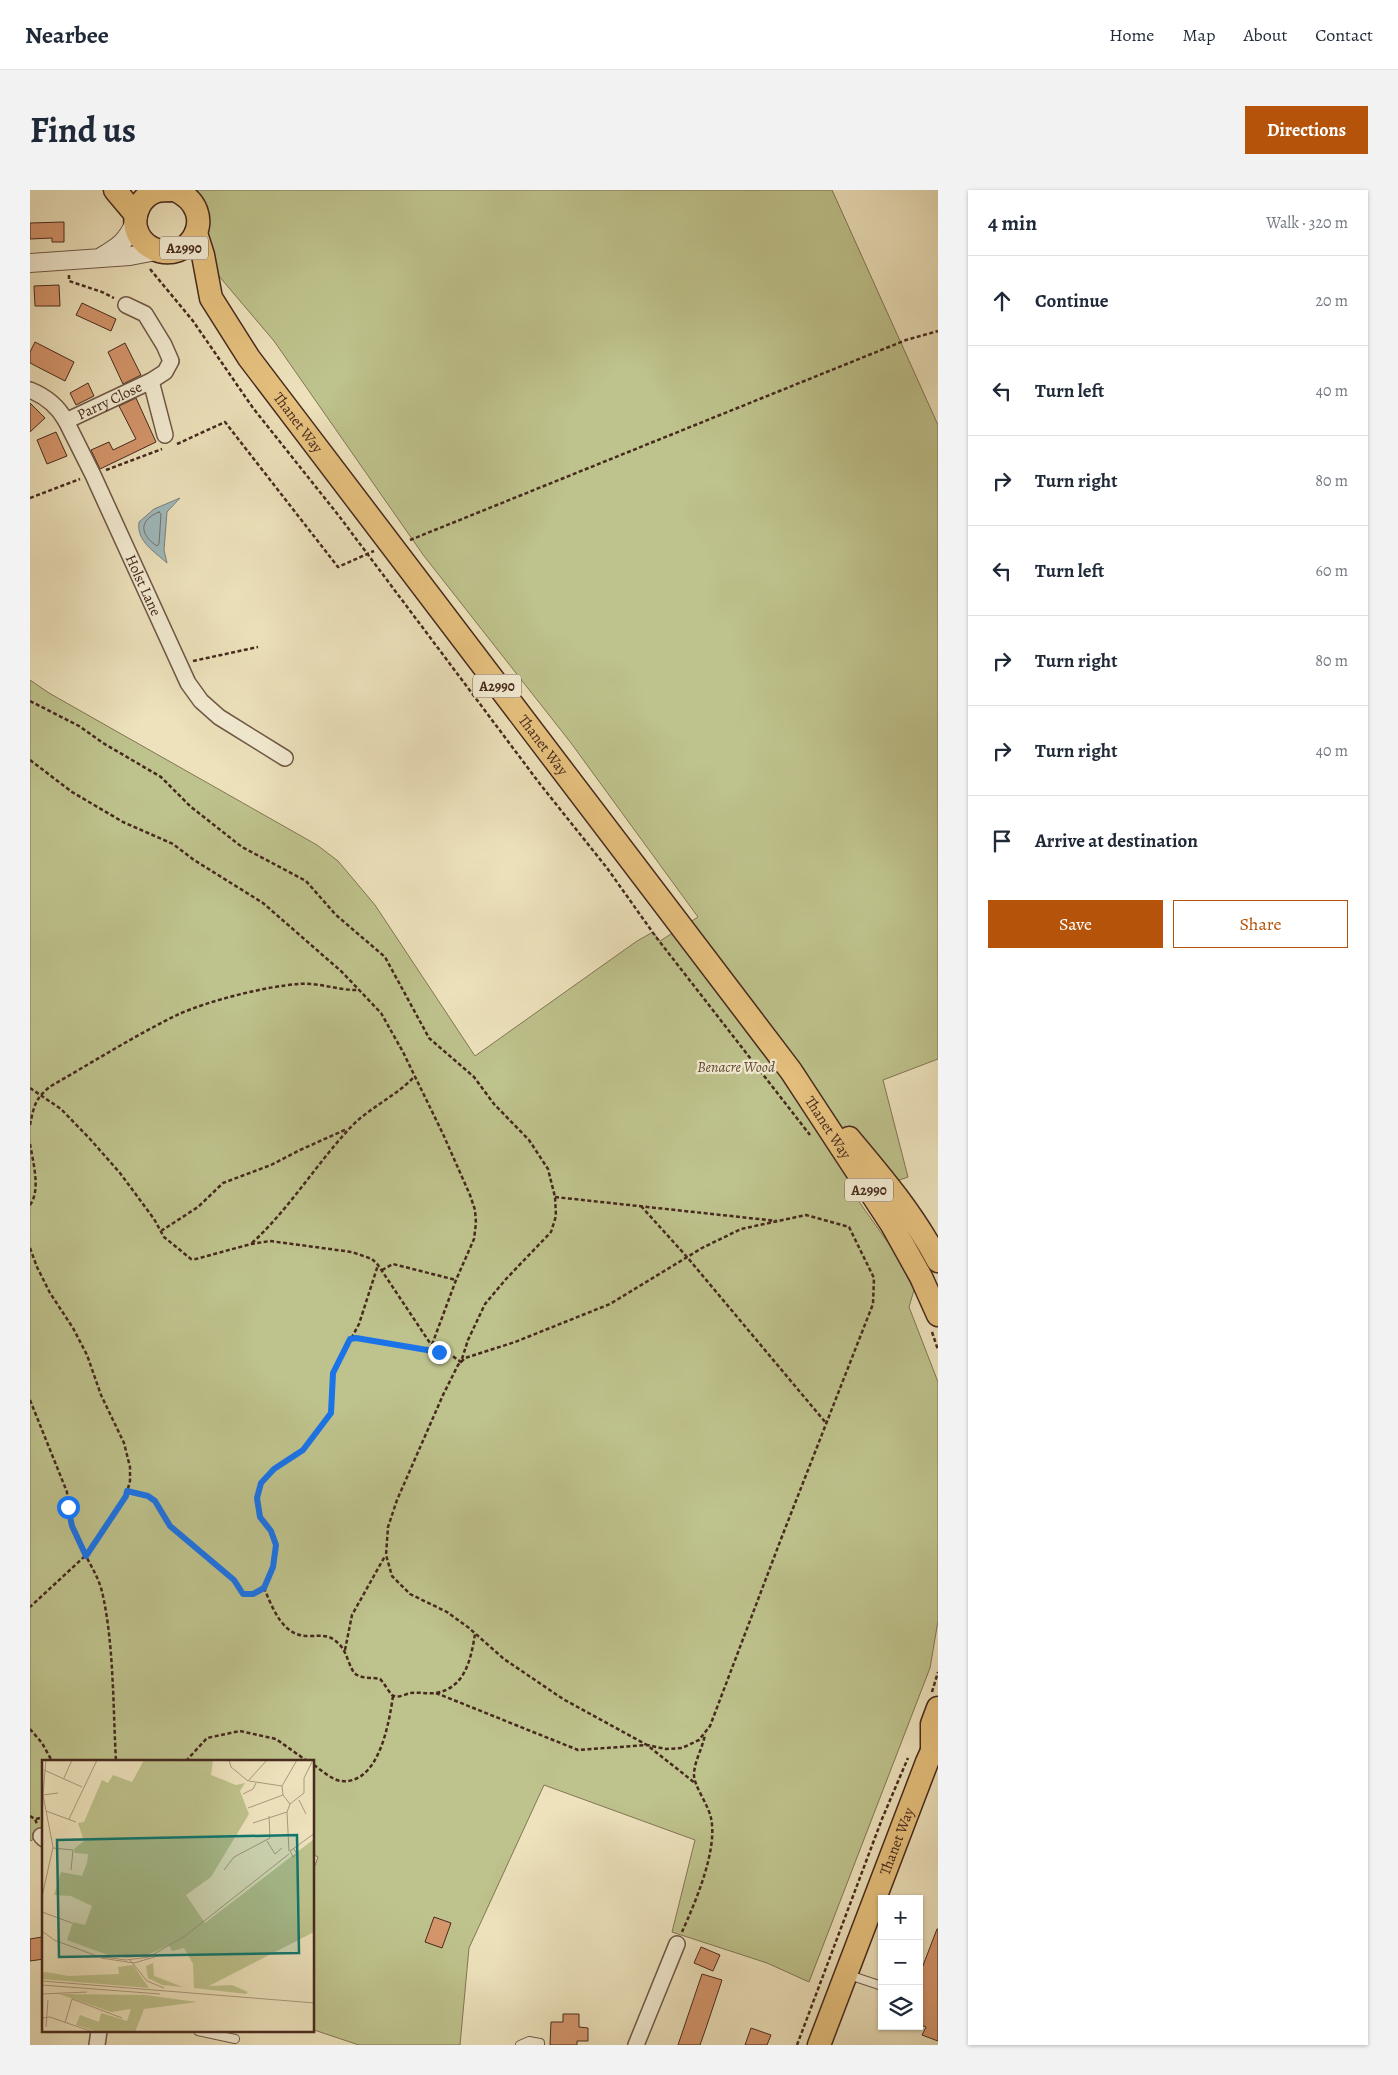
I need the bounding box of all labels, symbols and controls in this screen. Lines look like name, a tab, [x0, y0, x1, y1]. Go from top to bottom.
text: Nearbee	[25, 19, 109, 51]
text: Home	[1109, 23, 1154, 47]
text: Map	[1182, 23, 1215, 47]
text: About	[1243, 23, 1287, 47]
text: Contact	[1315, 23, 1373, 47]
text: Find us	[30, 106, 136, 154]
button: Directions	[1245, 106, 1368, 154]
text: 4 min	[988, 209, 1037, 237]
text: Walk · 320 m	[1266, 212, 1348, 234]
road number: A2990	[160, 236, 208, 260]
icon: ahead	[988, 287, 1016, 315]
text: Continue	[1035, 288, 1109, 314]
text: 20 m	[1315, 290, 1348, 312]
street label: Parry Close	[74, 377, 145, 424]
icon: left	[988, 377, 1016, 405]
text: Turn left	[1035, 378, 1104, 404]
text: 40 m	[1316, 380, 1348, 402]
street label: Thanet Way	[269, 388, 328, 457]
icon: right	[988, 467, 1016, 495]
text: Turn right	[1035, 468, 1117, 494]
text: 80 m	[1315, 470, 1348, 492]
street label: Holst Lane	[121, 551, 166, 620]
icon: left	[988, 557, 1016, 585]
text: Turn left	[1035, 558, 1104, 584]
text: 60 m	[1316, 560, 1348, 582]
icon: right	[988, 647, 1016, 675]
text: Turn right	[1035, 648, 1117, 674]
text: 80 m	[1315, 650, 1348, 672]
road number: A2990	[473, 674, 521, 698]
street label: Thanet Way	[514, 711, 573, 780]
icon: right	[988, 737, 1016, 765]
text: Turn right	[1035, 738, 1117, 764]
text: 40 m	[1316, 740, 1348, 762]
icon: arrive	[988, 827, 1016, 855]
text: Arrive at destination	[1035, 828, 1198, 854]
button: Save	[988, 900, 1163, 948]
button: Share	[1173, 900, 1348, 948]
park label: Benacre Wood	[697, 1057, 775, 1077]
street label: Thanet Way	[800, 1092, 856, 1163]
road number: A2990	[845, 1178, 893, 1202]
route end	[428, 1341, 451, 1364]
route start	[57, 1496, 80, 1519]
inset map	[42, 1760, 315, 2032]
street label: Thanet Way	[875, 1804, 919, 1878]
map controls	[878, 1895, 923, 2030]
button: +	[878, 1895, 923, 1940]
button: −	[878, 1940, 923, 1985]
button: layers	[878, 1985, 923, 2030]

